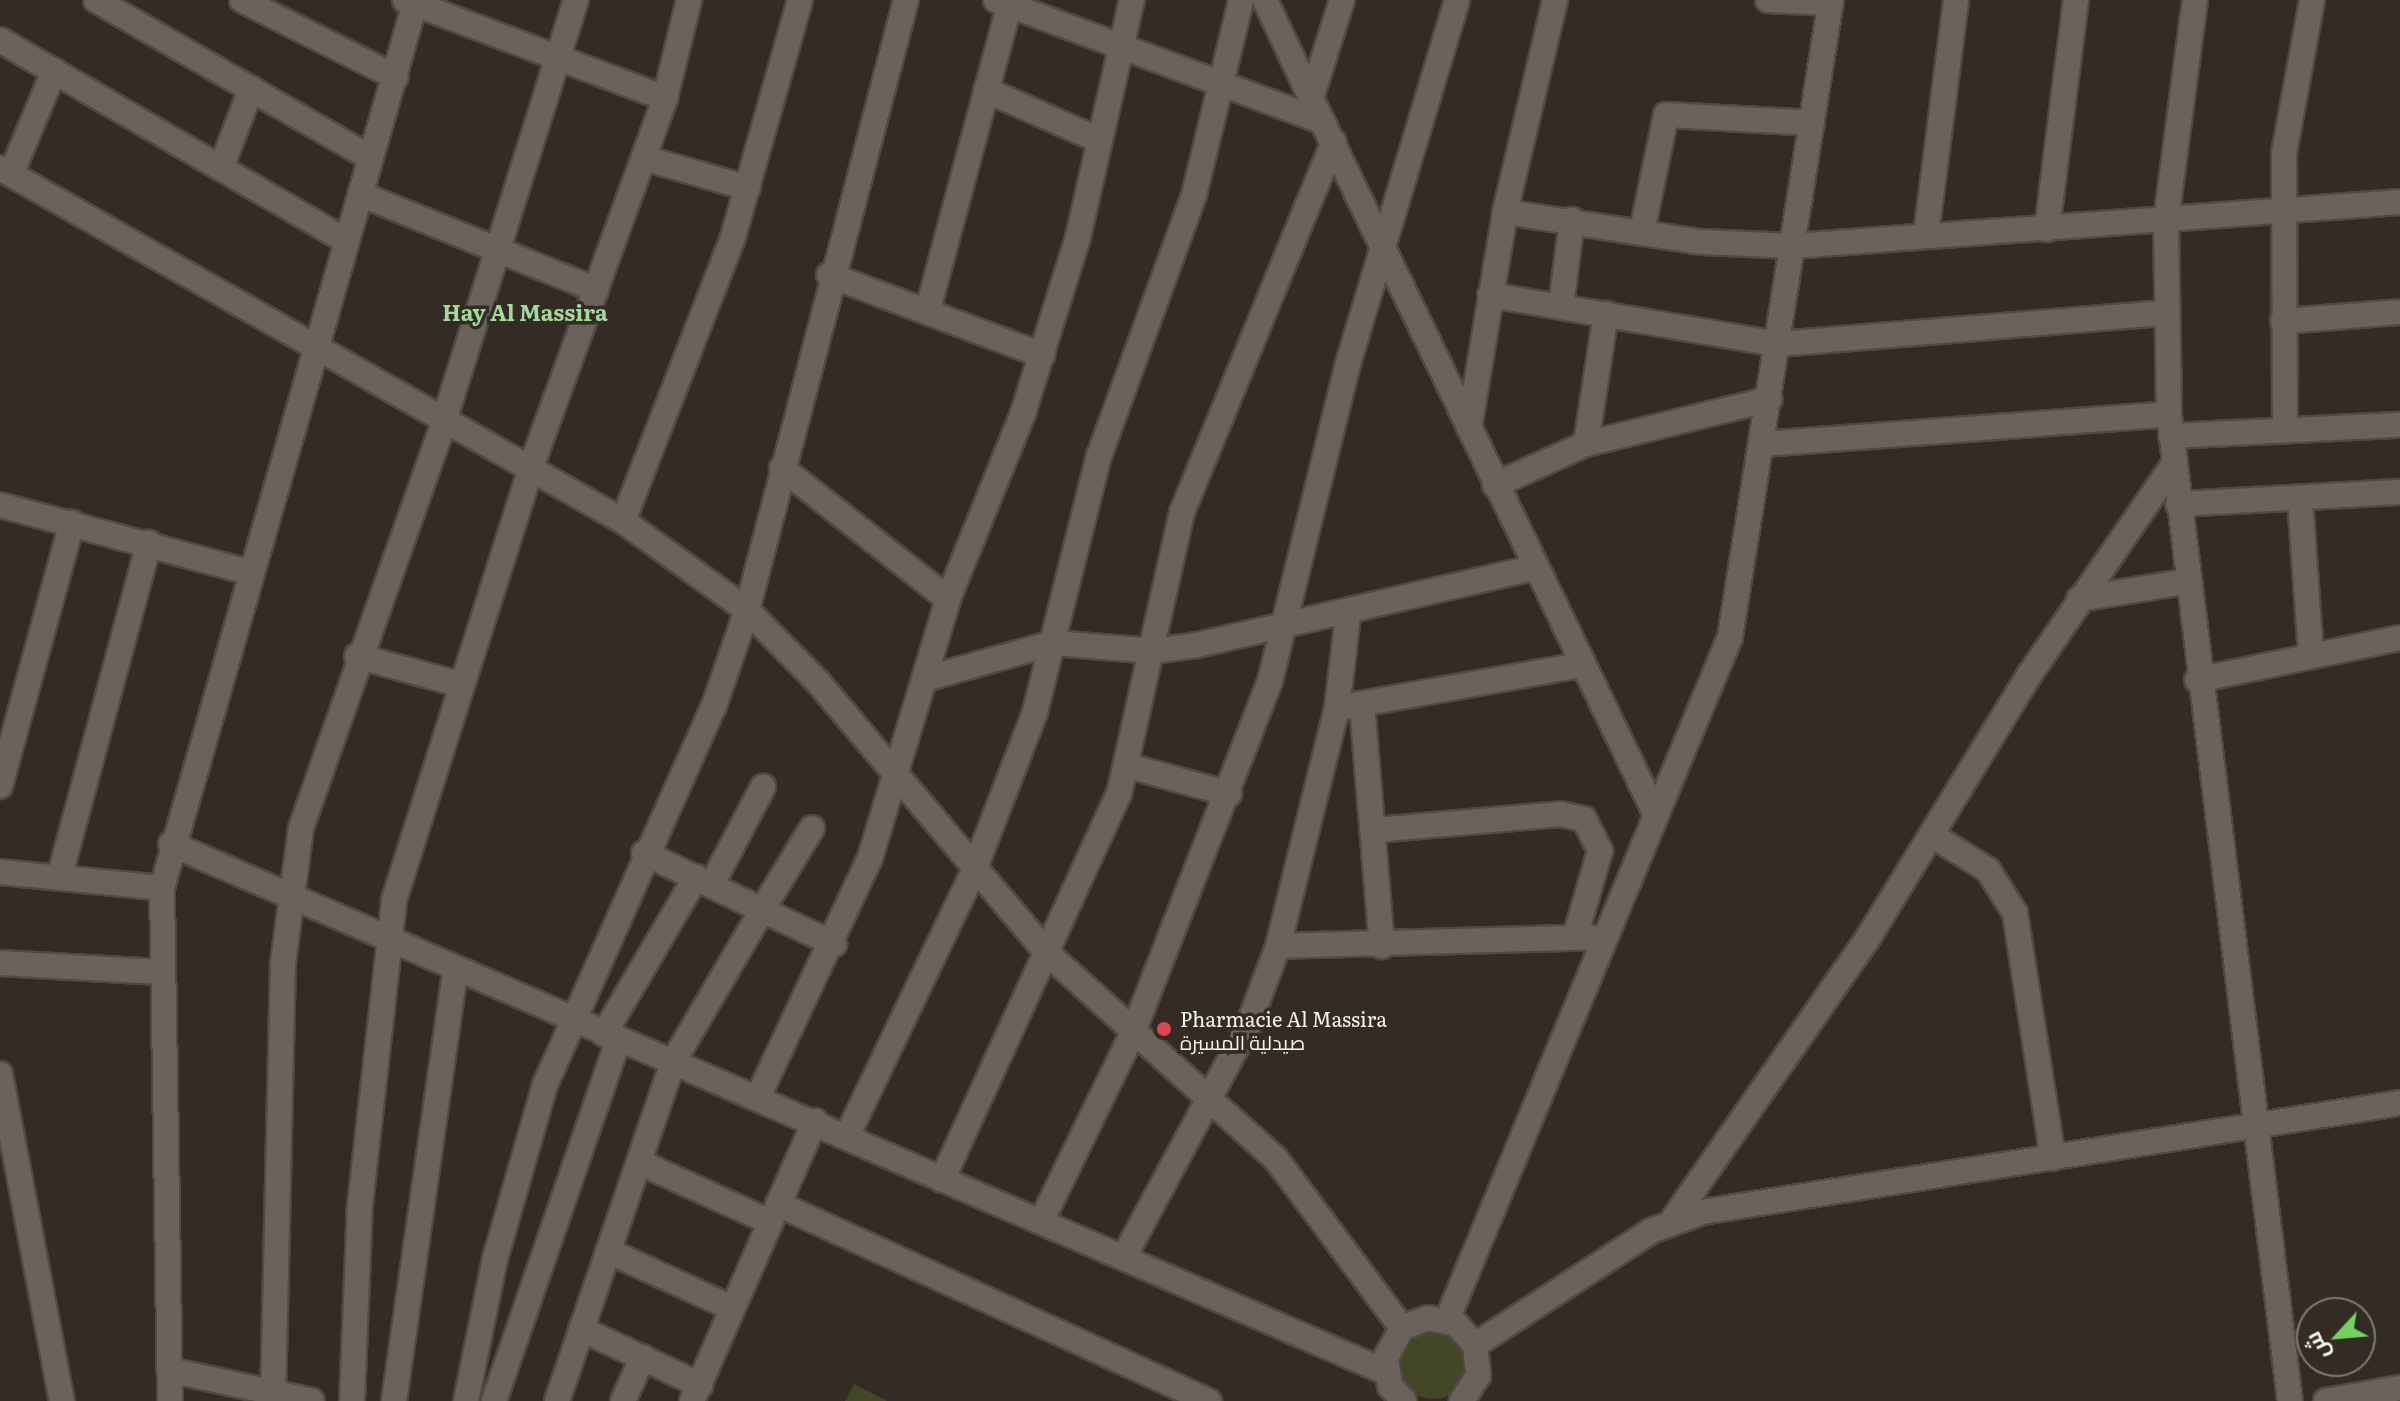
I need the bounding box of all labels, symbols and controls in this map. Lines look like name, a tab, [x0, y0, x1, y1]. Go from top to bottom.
district label: Hay Al Massira	[442, 299, 608, 325]
place label: Pharmacie Al Massira صيدلية المسيرة	[1180, 1006, 1387, 1053]
marker: Pharmacie Al Massira صيدلية المسيرة	[1155, 1020, 1173, 1038]
north arrow	[2296, 1297, 2376, 1377]
text: ش	[2295, 1327, 2337, 1367]

